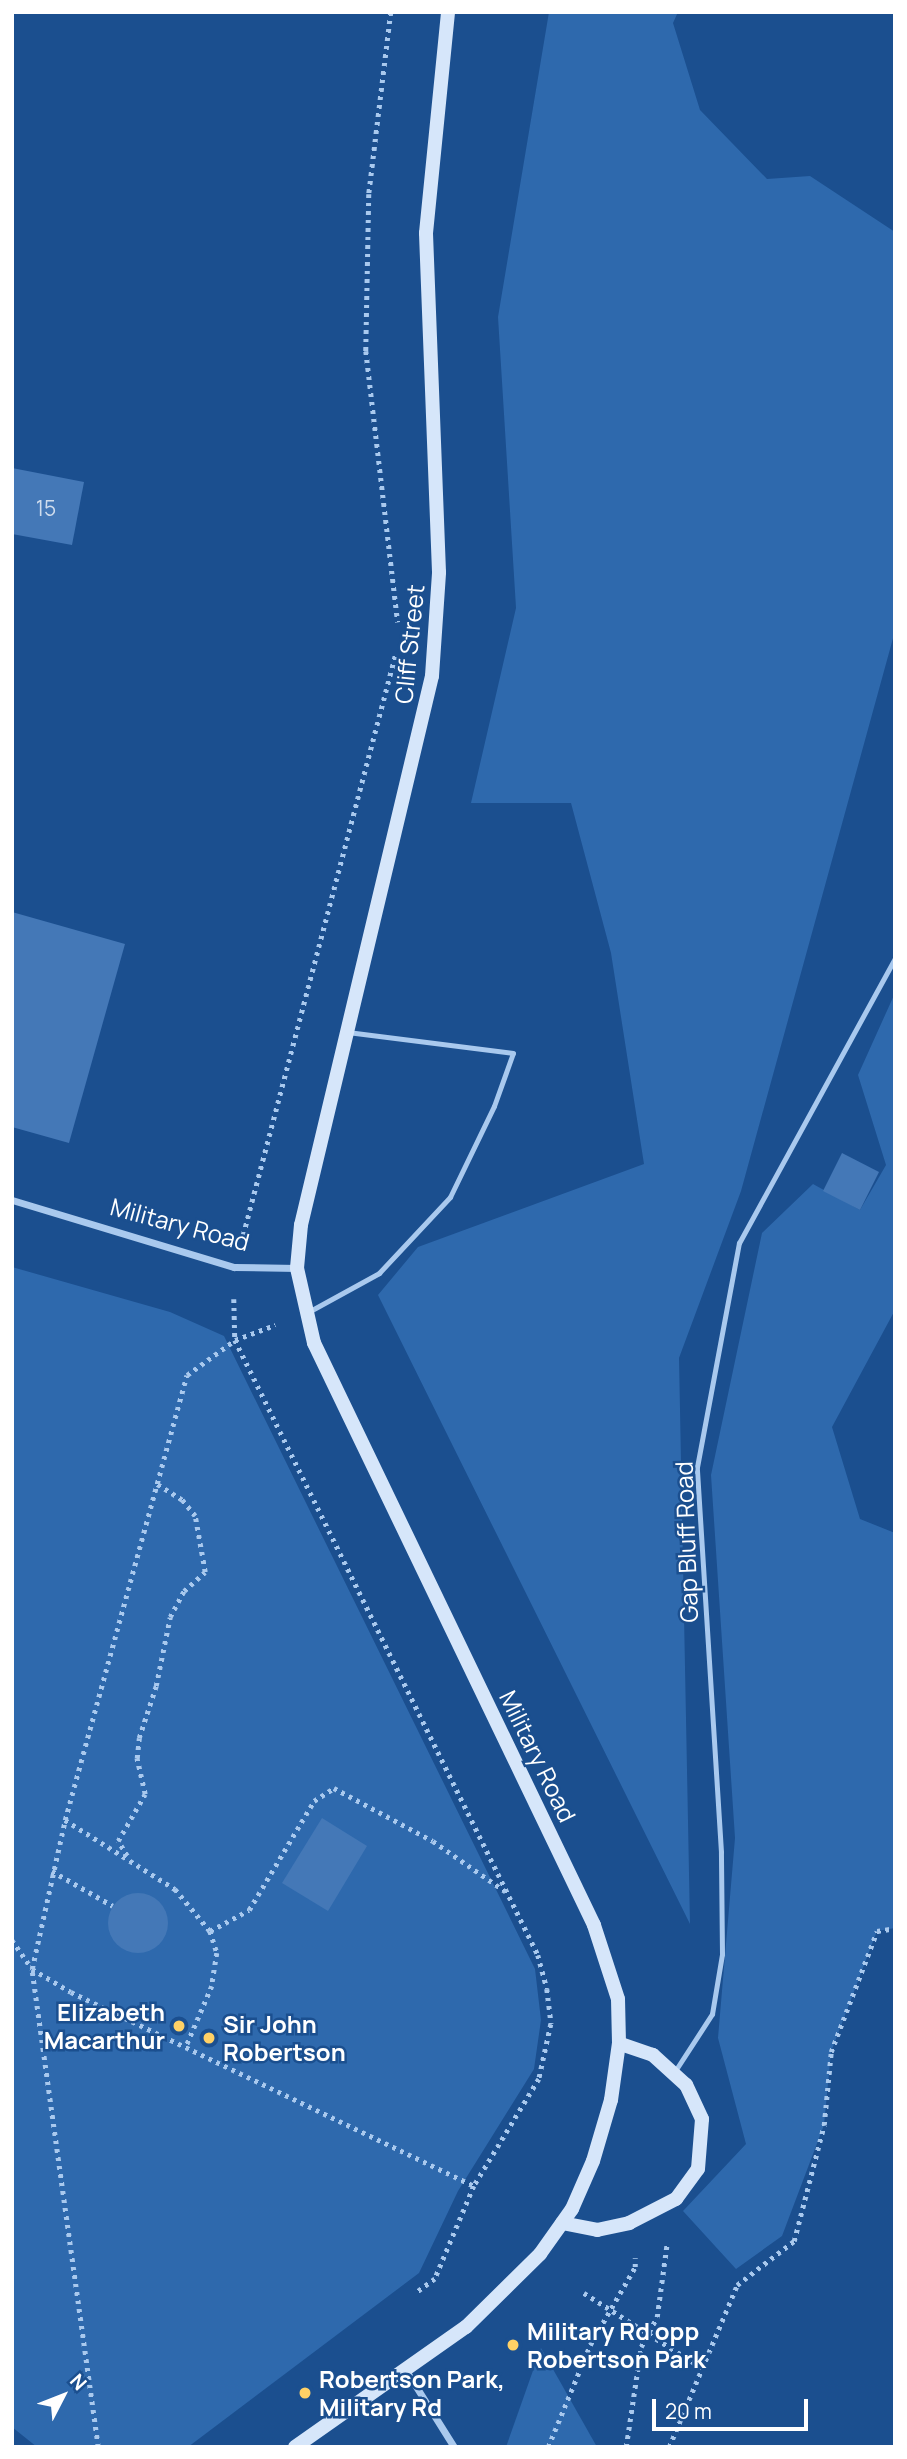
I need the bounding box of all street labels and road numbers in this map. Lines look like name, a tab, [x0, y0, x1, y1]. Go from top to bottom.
street label: Cliff Street	[388, 583, 430, 705]
street label: Military Road	[107, 1192, 253, 1256]
street label: Gap Bluff Road	[669, 1461, 703, 1623]
street label: Military Road	[494, 1686, 582, 1826]

